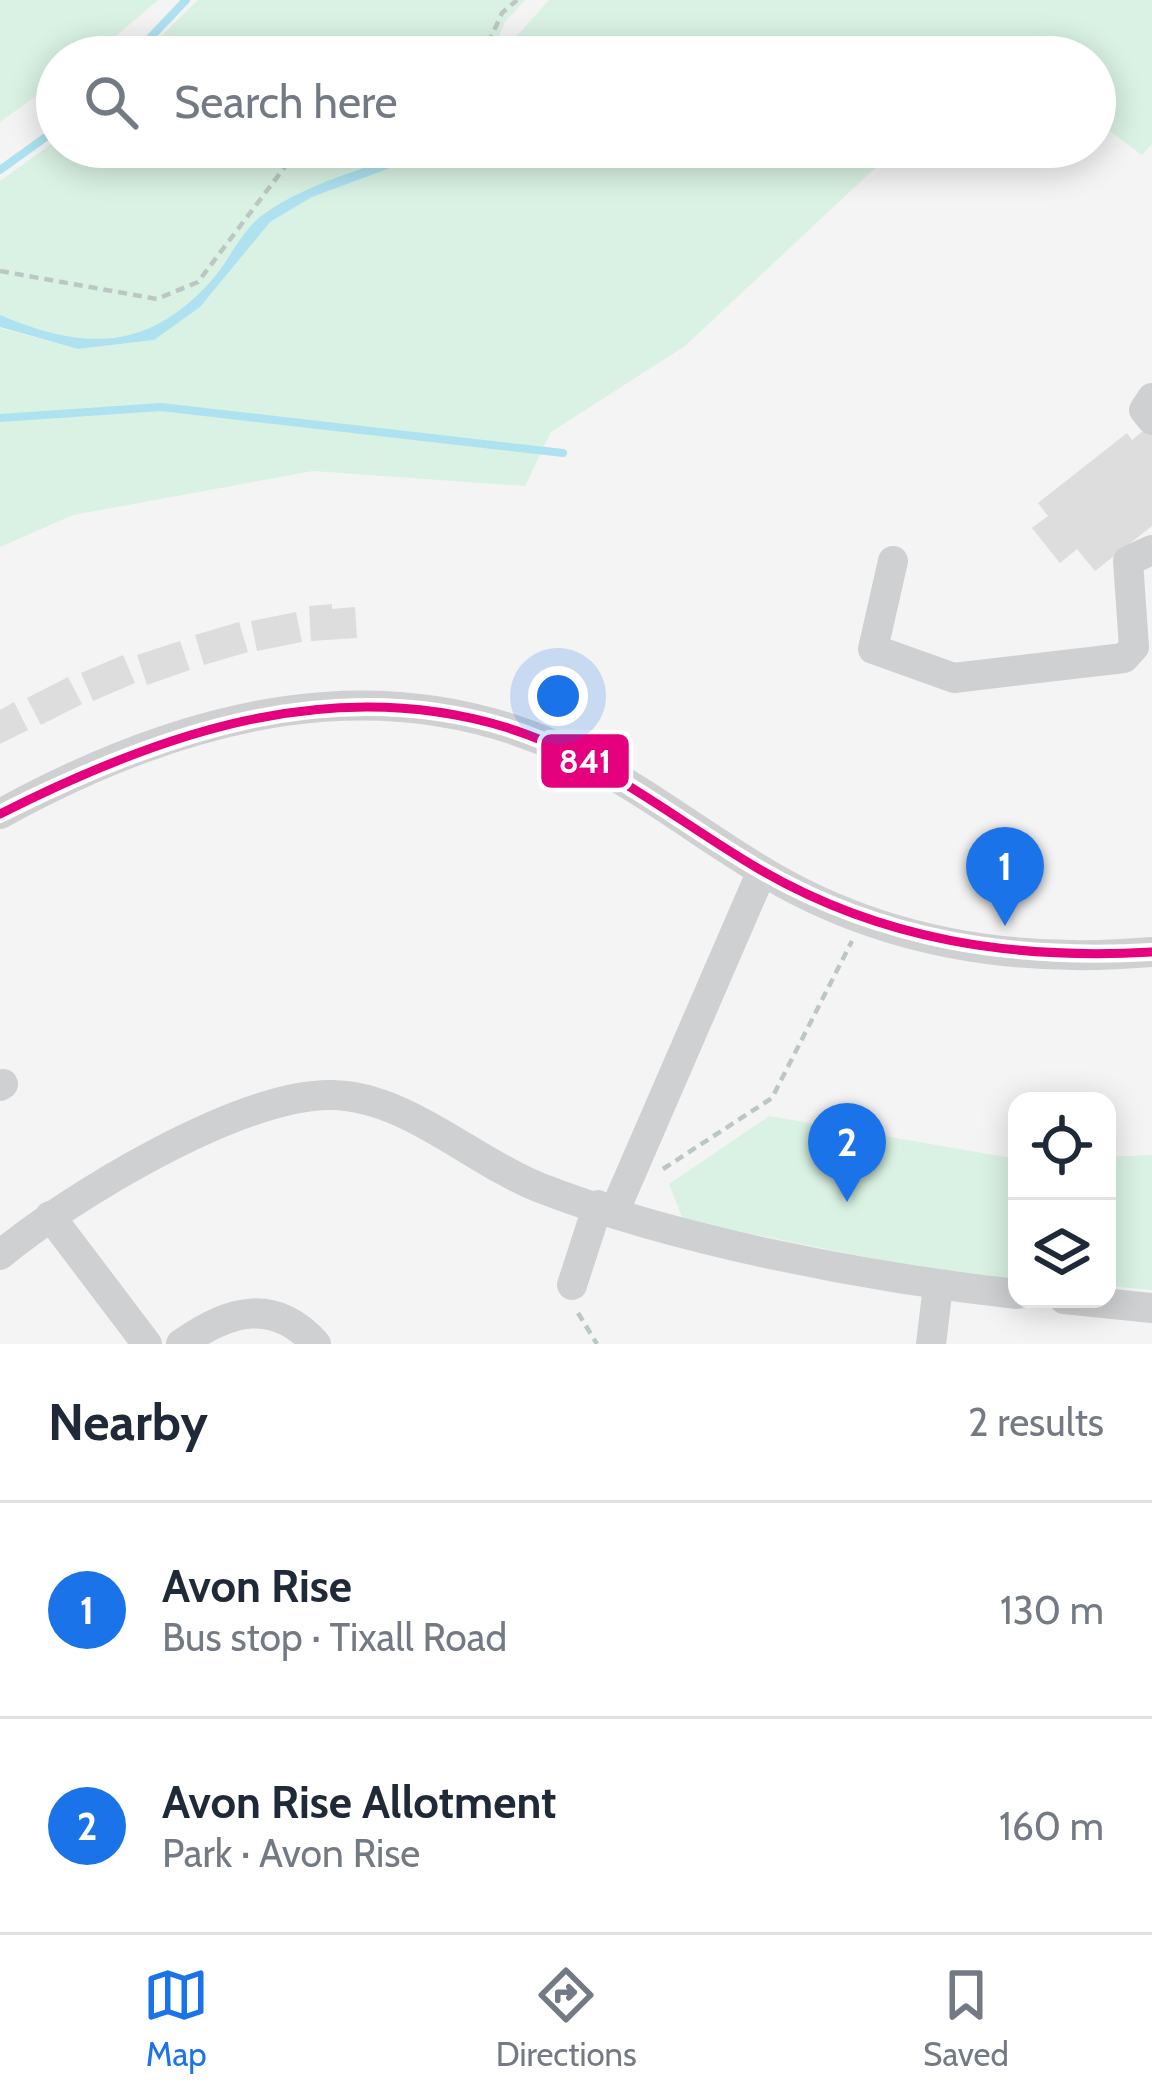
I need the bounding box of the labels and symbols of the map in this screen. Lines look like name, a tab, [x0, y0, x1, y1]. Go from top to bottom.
your location	[528, 666, 588, 726]
line badge: 841	[539, 732, 631, 790]
text: 841	[559, 741, 611, 781]
pin: 1	[966, 827, 1044, 926]
pin: 2	[808, 1103, 886, 1202]

